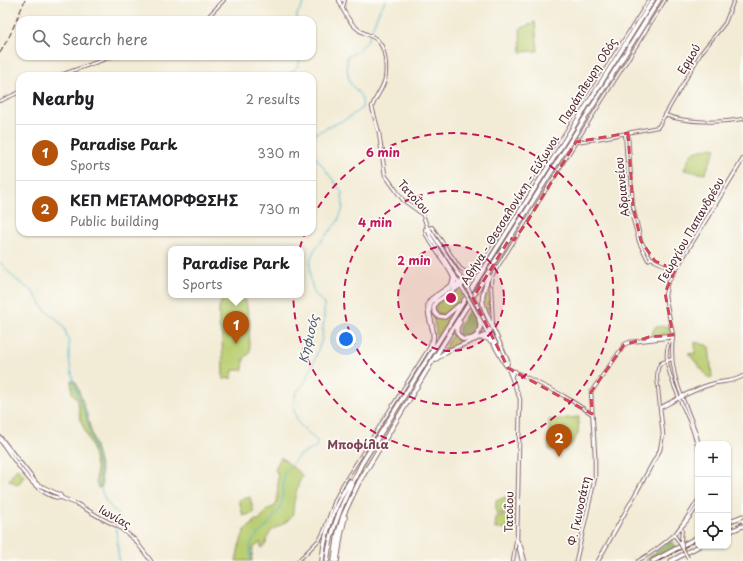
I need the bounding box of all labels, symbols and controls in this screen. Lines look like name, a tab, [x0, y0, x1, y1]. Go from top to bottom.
search box	[16, 16, 316, 60]
icon: search	[30, 27, 52, 49]
text: Search here	[62, 27, 148, 50]
street label: Παράπλευρη Οδός	[554, 34, 621, 127]
street label: Ερμού	[673, 40, 704, 77]
text: Nearby	[32, 85, 94, 111]
text: 2 results	[246, 89, 300, 108]
street label: Αθήνα - Θεσσαλονίκη - Εύζωνοι	[456, 131, 563, 288]
text: Paradise Park	[70, 132, 177, 155]
text: 1	[42, 143, 48, 162]
text: 330 m	[257, 143, 300, 162]
text: 6 min	[366, 143, 400, 161]
text: Sports	[70, 155, 110, 174]
street label: Αδριανείου	[610, 156, 633, 218]
street label: Γεωργίου Παπανδρέου	[653, 174, 728, 286]
street label: Τατοΐου	[394, 176, 435, 218]
text: ΚΕΠ ΜΕΤΑΜΟΡΦΩΣΗΣ	[70, 188, 238, 211]
text: 2	[40, 199, 50, 218]
text: 730 m	[259, 199, 300, 218]
text: Public building	[70, 211, 159, 230]
text: 4 min	[358, 213, 392, 231]
popup	[168, 246, 304, 298]
text: Paradise Park	[182, 251, 290, 274]
text: 2 min	[397, 251, 431, 269]
text: Sports	[182, 274, 222, 293]
centre of rings	[444, 291, 458, 305]
pin: 1	[223, 311, 249, 344]
water label: Κηφισός	[293, 311, 323, 365]
your location	[336, 329, 356, 349]
pin: 2	[546, 424, 572, 457]
district label: Μποφίλια	[327, 435, 390, 453]
map controls	[695, 441, 731, 549]
button: +	[695, 441, 731, 477]
street label: Φ. Γκινοσάτη	[563, 475, 594, 547]
button: −	[695, 477, 731, 513]
street label: Τατοΐου	[500, 491, 517, 533]
street label: Ιωνίας	[96, 500, 135, 533]
button: locate	[695, 513, 731, 549]

